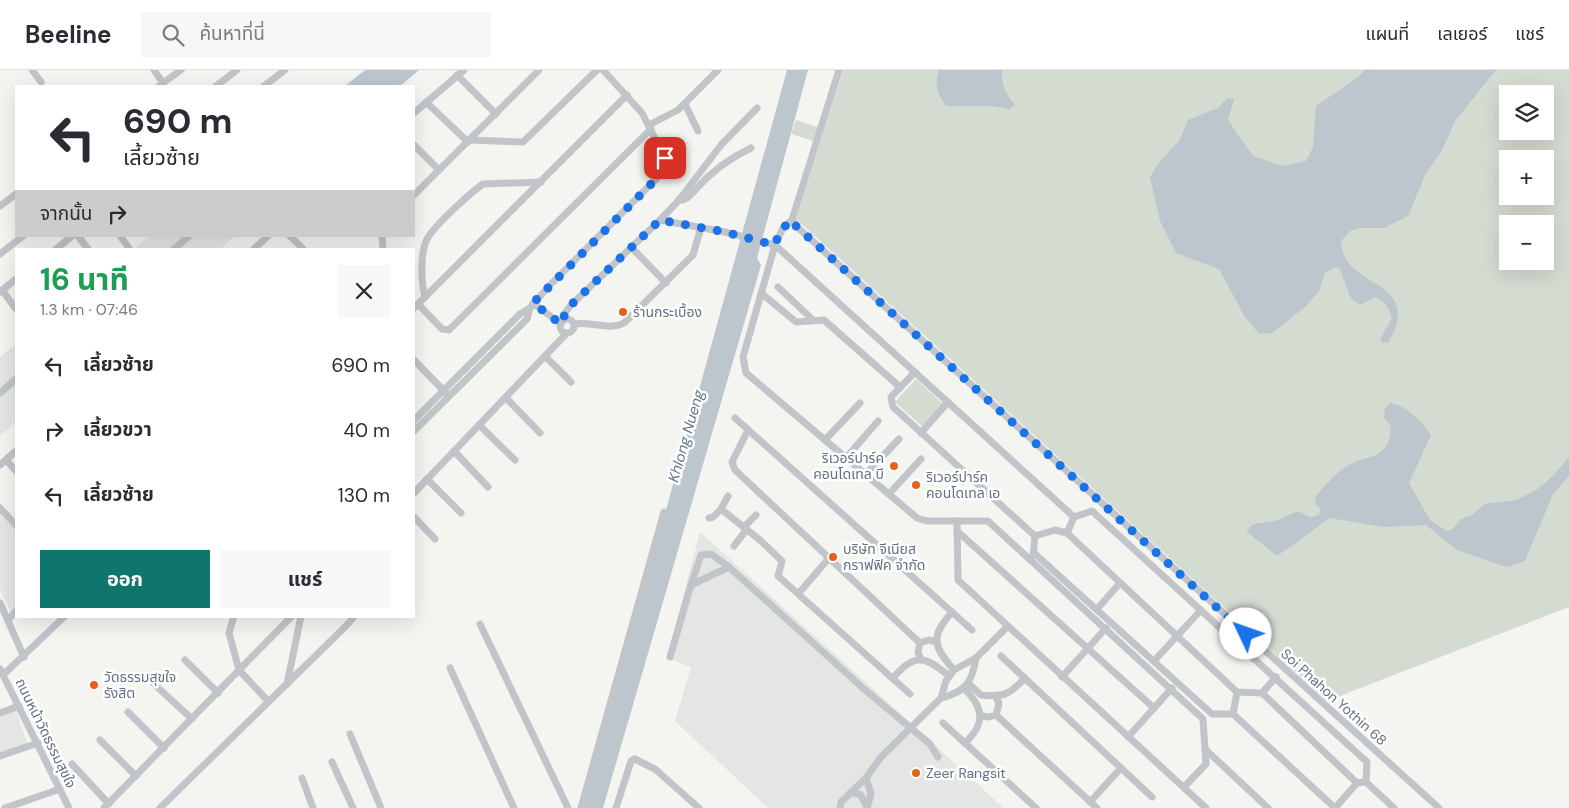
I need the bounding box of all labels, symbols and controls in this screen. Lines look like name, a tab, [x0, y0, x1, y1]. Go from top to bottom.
search box	[141, 12, 491, 57]
text: Beeline	[25, 19, 111, 50]
icon: search	[159, 21, 187, 49]
text: ค้นหาที่นี่	[199, 21, 265, 46]
text: แผนที่	[1365, 22, 1409, 46]
text: เลเยอร์	[1437, 22, 1487, 46]
text: แชร์	[1515, 22, 1544, 46]
map controls	[1499, 85, 1554, 270]
button: layers	[1499, 85, 1554, 140]
text: 690 m	[123, 98, 233, 144]
icon: left	[40, 105, 105, 170]
pin	[644, 137, 686, 179]
text: เลี้ยวซ้าย	[123, 143, 200, 172]
icon: arrive	[651, 144, 679, 172]
button: +	[1499, 150, 1554, 205]
icon: right	[103, 200, 131, 228]
text: จากนั้น	[40, 201, 93, 226]
button: −	[1499, 215, 1554, 270]
text: 16 นาที	[40, 260, 129, 299]
button: close	[338, 265, 390, 317]
text: 1.3 km · 07:46	[40, 299, 138, 320]
place label: ร้านกระเบื้อง	[633, 302, 702, 321]
marker: ร้านกระเบื้อง	[617, 306, 629, 318]
icon: left	[40, 352, 68, 380]
text: เลี้ยวซ้าย	[83, 352, 154, 377]
text: 690 m	[332, 353, 390, 378]
water label: Khlong Nueng	[663, 387, 709, 485]
icon: right	[40, 417, 68, 445]
text: เลี้ยวขวา	[83, 417, 152, 442]
text: 40 m	[343, 418, 390, 443]
place label: ริเวอร์ปาร์ค คอนโดเทล บี	[813, 449, 884, 483]
marker: ริเวอร์ปาร์ค คอนโดเทล บี	[888, 460, 900, 472]
place label: ริเวอร์ปาร์ค คอนโดเทล เอ	[926, 468, 1000, 502]
marker: ริเวอร์ปาร์ค คอนโดเทล เอ	[910, 479, 922, 491]
icon: left	[40, 482, 68, 510]
text: เลี้ยวซ้าย	[83, 482, 154, 507]
text: 130 m	[338, 483, 390, 508]
place label: บริษัท จีเนียส กราฟฟิค จำกัด	[843, 540, 926, 574]
button: ออก	[40, 550, 210, 608]
button: แชร์	[220, 550, 390, 608]
marker: บริษัท จีเนียส กราฟฟิค จำกัด	[827, 551, 839, 563]
position arrow	[1219, 607, 1271, 659]
street label: Soi Phahon Yothin 68	[1277, 645, 1391, 749]
place label: วัดธรรมสุขใจ รังสิต	[104, 668, 176, 702]
street label: ถนนหน้าวัดธรรมสุขใจ	[12, 675, 80, 791]
marker: วัดธรรมสุขใจ รังสิต	[88, 679, 100, 691]
place label: Zeer Rangsit	[926, 764, 1006, 782]
marker: Zeer Rangsit	[910, 767, 922, 779]

